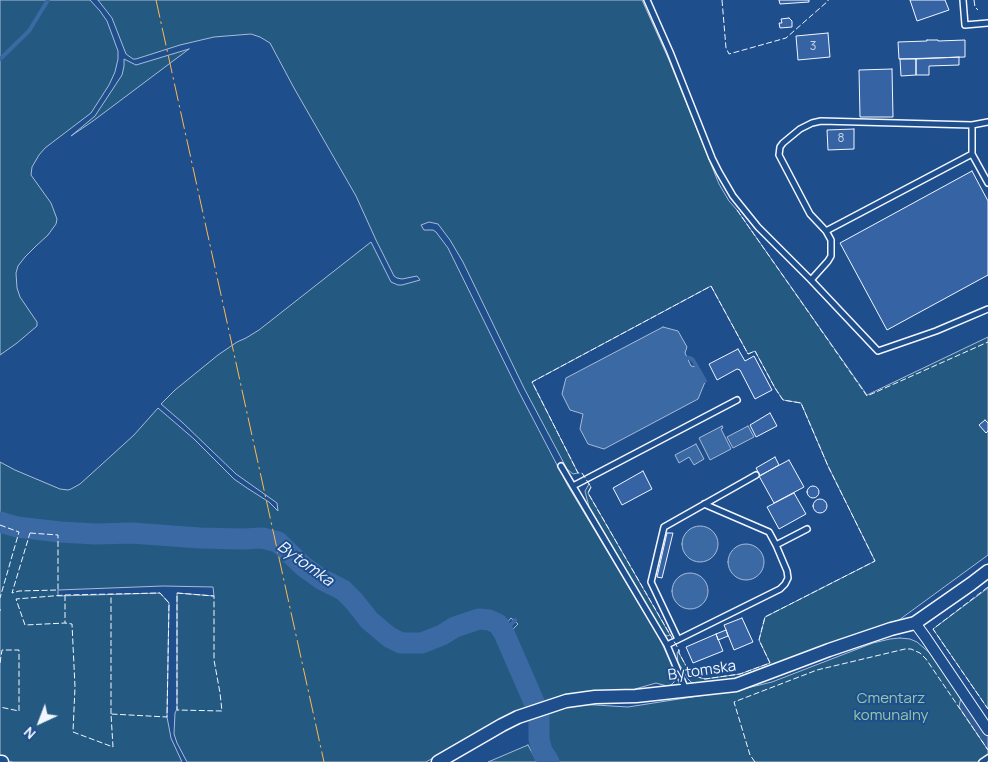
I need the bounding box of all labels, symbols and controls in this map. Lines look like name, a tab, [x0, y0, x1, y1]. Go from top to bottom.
house number: 3	[810, 40, 816, 54]
house number: 8	[838, 132, 844, 146]
water label: Bytomka	[273, 537, 337, 591]
street label: Bytomska	[667, 657, 737, 685]
park label: Cmentarz komunalny	[853, 690, 929, 725]
north arrow	[15, 697, 65, 747]
text: N	[19, 723, 40, 744]

